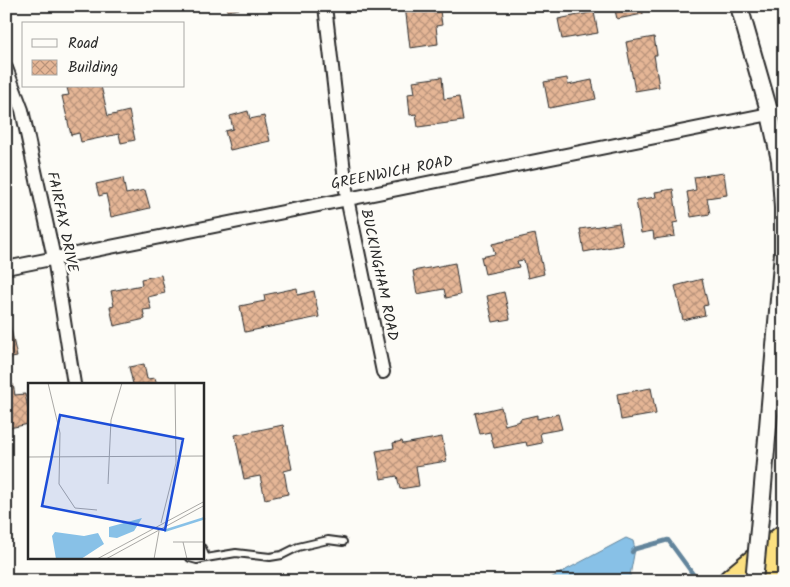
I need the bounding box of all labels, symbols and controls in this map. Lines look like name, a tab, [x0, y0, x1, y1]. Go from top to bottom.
legend	[22, 22, 185, 88]
text: Road	[68, 32, 99, 56]
text: Building	[68, 56, 118, 80]
street label: GREENWICH ROAD	[329, 149, 455, 197]
street label: FAIRFAX DRIVE	[40, 169, 85, 276]
street label: BUCKINGHAM ROAD	[353, 207, 405, 343]
inset map	[28, 383, 204, 560]

